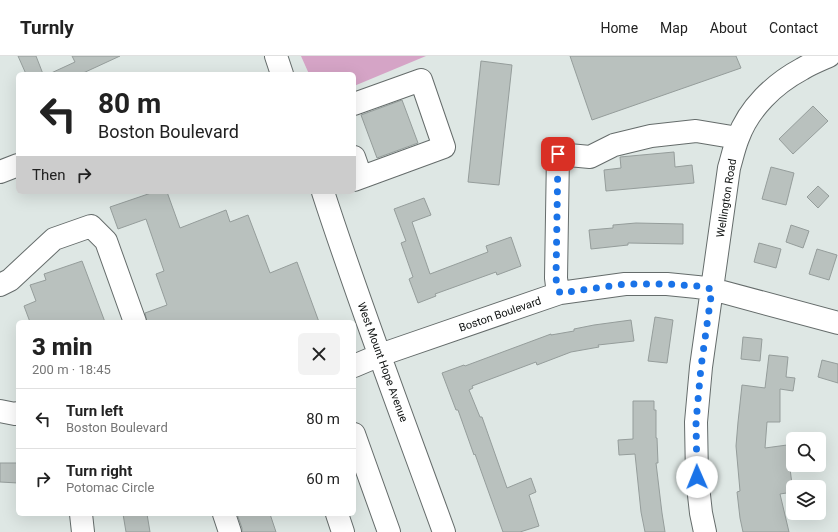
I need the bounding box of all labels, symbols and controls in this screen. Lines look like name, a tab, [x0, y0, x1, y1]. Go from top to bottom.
text: Turnly	[20, 16, 74, 39]
text: Home	[600, 20, 638, 36]
text: Map	[660, 20, 688, 36]
text: About	[710, 20, 747, 36]
text: Contact	[769, 20, 818, 36]
text: 80 m	[98, 87, 161, 120]
icon: left	[32, 88, 84, 140]
text: Boston Boulevard	[98, 121, 239, 142]
pin	[541, 137, 575, 171]
icon: arrive	[547, 143, 569, 165]
street label: Wellington Road	[714, 158, 739, 238]
icon: right	[73, 164, 95, 186]
text: Then	[32, 166, 65, 184]
street label: Boston Boulevard	[457, 294, 543, 335]
street label: West Mount Hope Avenue	[355, 300, 410, 424]
text: 3 min	[32, 333, 93, 361]
button: close	[298, 333, 340, 375]
text: 200 m · 18:45	[32, 362, 111, 377]
text: Turn left	[66, 402, 123, 420]
icon: left	[32, 408, 54, 430]
text: 80 m	[306, 410, 340, 428]
text: Boston Boulevard	[66, 420, 168, 435]
map controls	[786, 432, 826, 520]
button: search	[786, 432, 826, 472]
position arrow	[676, 456, 718, 498]
text: Turn right	[66, 462, 132, 480]
icon: right	[32, 468, 54, 490]
text: 60 m	[306, 470, 340, 488]
text: Potomac Circle	[66, 480, 154, 495]
button: layers	[786, 480, 826, 520]

